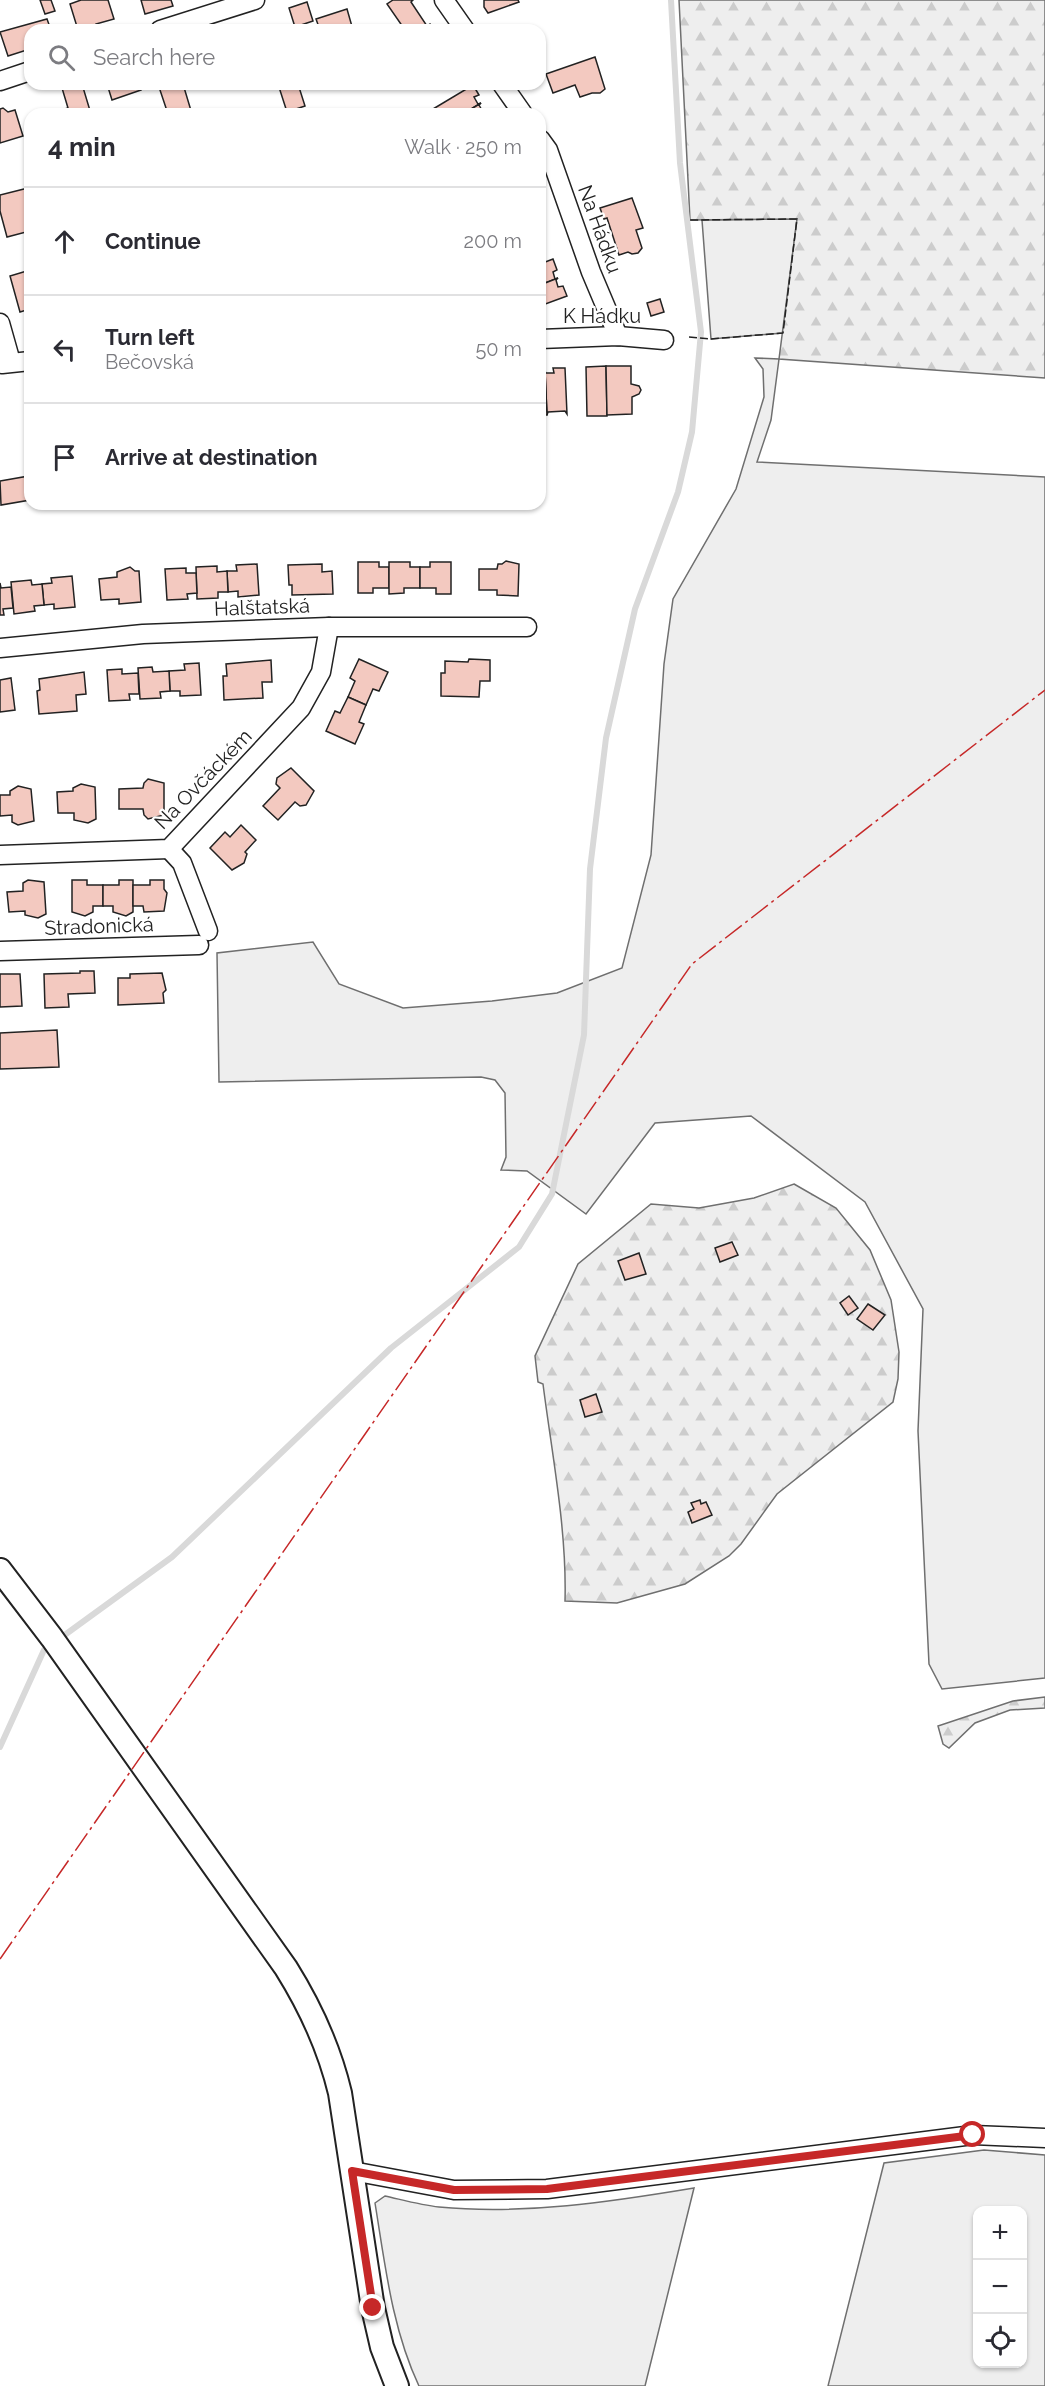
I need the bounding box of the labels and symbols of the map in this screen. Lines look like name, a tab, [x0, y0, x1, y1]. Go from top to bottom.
street label: Na Hádku	[573, 182, 627, 276]
street label: K Hádku	[563, 304, 641, 328]
street label: Halštatská	[214, 593, 310, 621]
street label: Na Ovčáckém	[149, 724, 257, 834]
street label: Stradonická	[44, 912, 154, 940]
route start	[959, 2121, 985, 2147]
route end	[359, 2294, 385, 2320]

